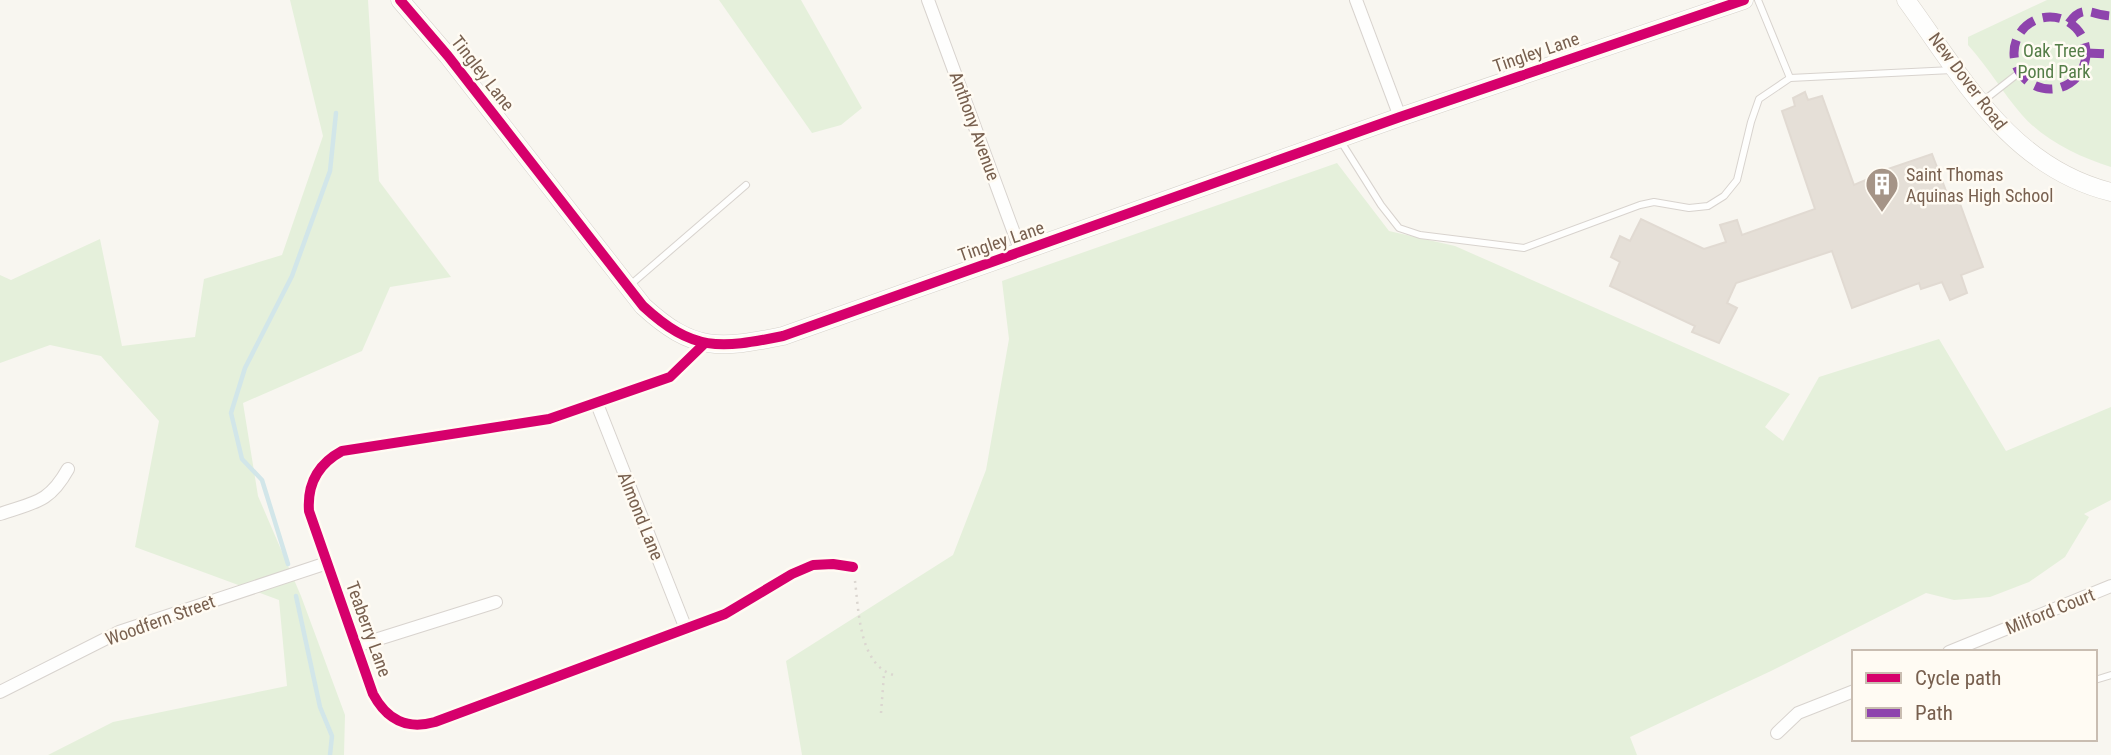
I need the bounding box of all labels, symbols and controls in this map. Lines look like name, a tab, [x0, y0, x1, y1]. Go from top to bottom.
street label: Tingley Lane	[1490, 27, 1582, 77]
street label: New Dover Road	[1925, 28, 2011, 134]
street label: Tingley Lane	[447, 31, 519, 115]
park label: Oak Tree Pond Park	[2018, 40, 2090, 82]
street label: Anthony Avenue	[946, 69, 1004, 183]
place label: Saint Thomas Aquinas High School	[1906, 164, 2053, 206]
building icon: Saint Thomas Aquinas High School	[1863, 165, 1901, 214]
street label: Tingley Lane	[955, 216, 1047, 266]
street label: Almond Lane	[614, 469, 668, 563]
street label: Teaberry Lane	[342, 578, 396, 680]
street label: Milford Court	[2002, 584, 2098, 638]
street label: Woodfern Street	[102, 590, 218, 650]
legend	[1852, 650, 2097, 741]
text: Cycle path	[1915, 666, 2001, 690]
text: Path	[1915, 701, 1953, 725]

